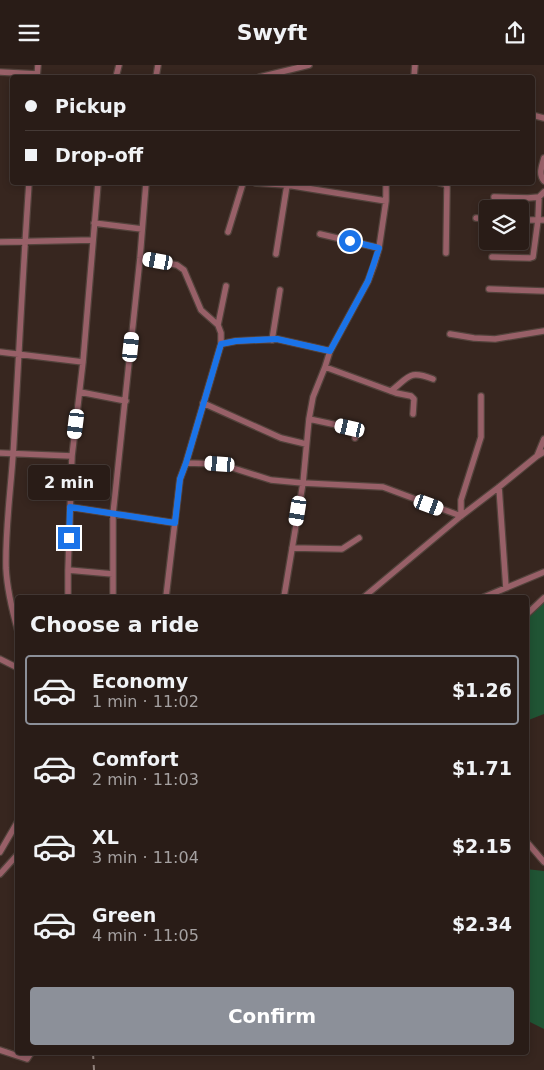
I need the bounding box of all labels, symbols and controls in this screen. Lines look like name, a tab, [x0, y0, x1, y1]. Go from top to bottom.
icon: menu	[15, 19, 43, 47]
icon: share	[501, 19, 529, 47]
text: Swyft	[237, 20, 307, 45]
text: Pickup	[55, 95, 126, 117]
text: Drop-off	[55, 144, 143, 166]
map controls	[479, 200, 529, 250]
button: layers	[479, 200, 529, 250]
route start	[339, 230, 361, 252]
car	[141, 251, 174, 271]
car	[121, 331, 140, 363]
car	[66, 408, 85, 440]
car	[333, 417, 366, 439]
car	[204, 455, 235, 473]
callout: 2 min	[28, 465, 110, 501]
text: 2 min	[44, 473, 94, 492]
car	[412, 493, 445, 517]
car	[288, 495, 307, 527]
route end	[58, 527, 80, 549]
text: Choose a ride	[30, 612, 199, 637]
icon: car	[32, 668, 77, 713]
text: Economy	[92, 670, 188, 692]
text: $1.26	[452, 679, 512, 701]
text: 1 min · 11:02	[92, 692, 199, 711]
icon: car	[32, 746, 77, 791]
text: Comfort	[92, 748, 179, 770]
text: $1.71	[452, 757, 512, 779]
text: 2 min · 11:03	[92, 770, 199, 789]
icon: car	[32, 824, 77, 869]
text: XL	[92, 826, 119, 848]
text: $2.15	[452, 835, 512, 857]
text: 3 min · 11:04	[92, 848, 199, 867]
icon: car	[32, 902, 77, 947]
text: Green	[92, 904, 156, 926]
text: $2.34	[452, 913, 512, 935]
text: 4 min · 11:05	[92, 926, 199, 945]
button: Confirm	[30, 987, 514, 1045]

